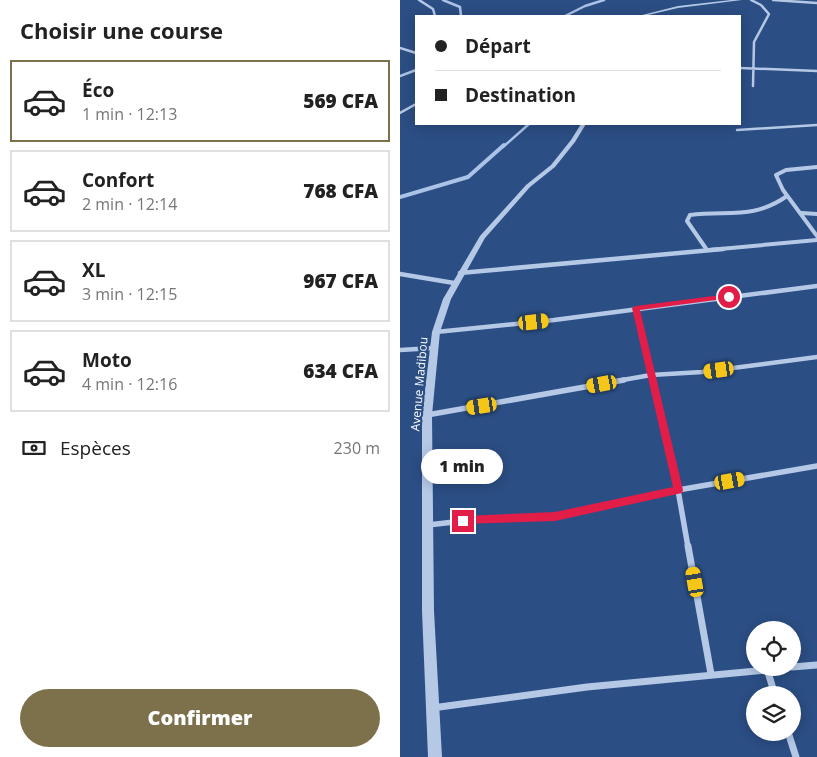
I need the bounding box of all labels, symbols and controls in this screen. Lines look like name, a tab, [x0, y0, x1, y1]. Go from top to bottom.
text: Choisir une course	[20, 15, 223, 45]
text: Départ	[465, 33, 531, 59]
text: Éco	[82, 77, 114, 103]
icon: car	[22, 79, 67, 124]
text: Destination	[465, 82, 576, 108]
text: 569 CFA	[303, 88, 378, 114]
text: 1 min · 12:13	[82, 103, 177, 125]
text: Confort	[82, 167, 154, 193]
icon: car	[22, 169, 67, 214]
text: 768 CFA	[303, 178, 378, 204]
text: 2 min · 12:14	[82, 193, 177, 215]
text: XL	[82, 257, 105, 283]
icon: car	[22, 259, 67, 304]
text: 967 CFA	[303, 268, 378, 294]
text: 3 min · 12:15	[82, 283, 177, 305]
route start	[718, 286, 740, 308]
car	[518, 313, 549, 331]
street label: Avenue Madibou	[406, 336, 432, 432]
text: Moto	[82, 347, 132, 373]
icon: car	[22, 349, 67, 394]
text: 634 CFA	[303, 358, 378, 384]
car	[703, 360, 734, 380]
text: 4 min · 12:16	[82, 373, 177, 395]
car	[585, 374, 618, 394]
car	[466, 396, 497, 416]
icon: cash	[20, 434, 48, 462]
text: Espèces	[60, 435, 131, 461]
text: 230 m	[334, 437, 380, 459]
callout: 1 min	[422, 448, 504, 484]
text: 1 min	[439, 455, 485, 477]
car	[713, 471, 746, 491]
route end	[452, 510, 474, 532]
car	[685, 566, 704, 598]
map controls	[746, 621, 801, 741]
button: locate	[746, 621, 801, 676]
button: layers	[746, 686, 801, 741]
button: Confirmer	[20, 689, 380, 747]

